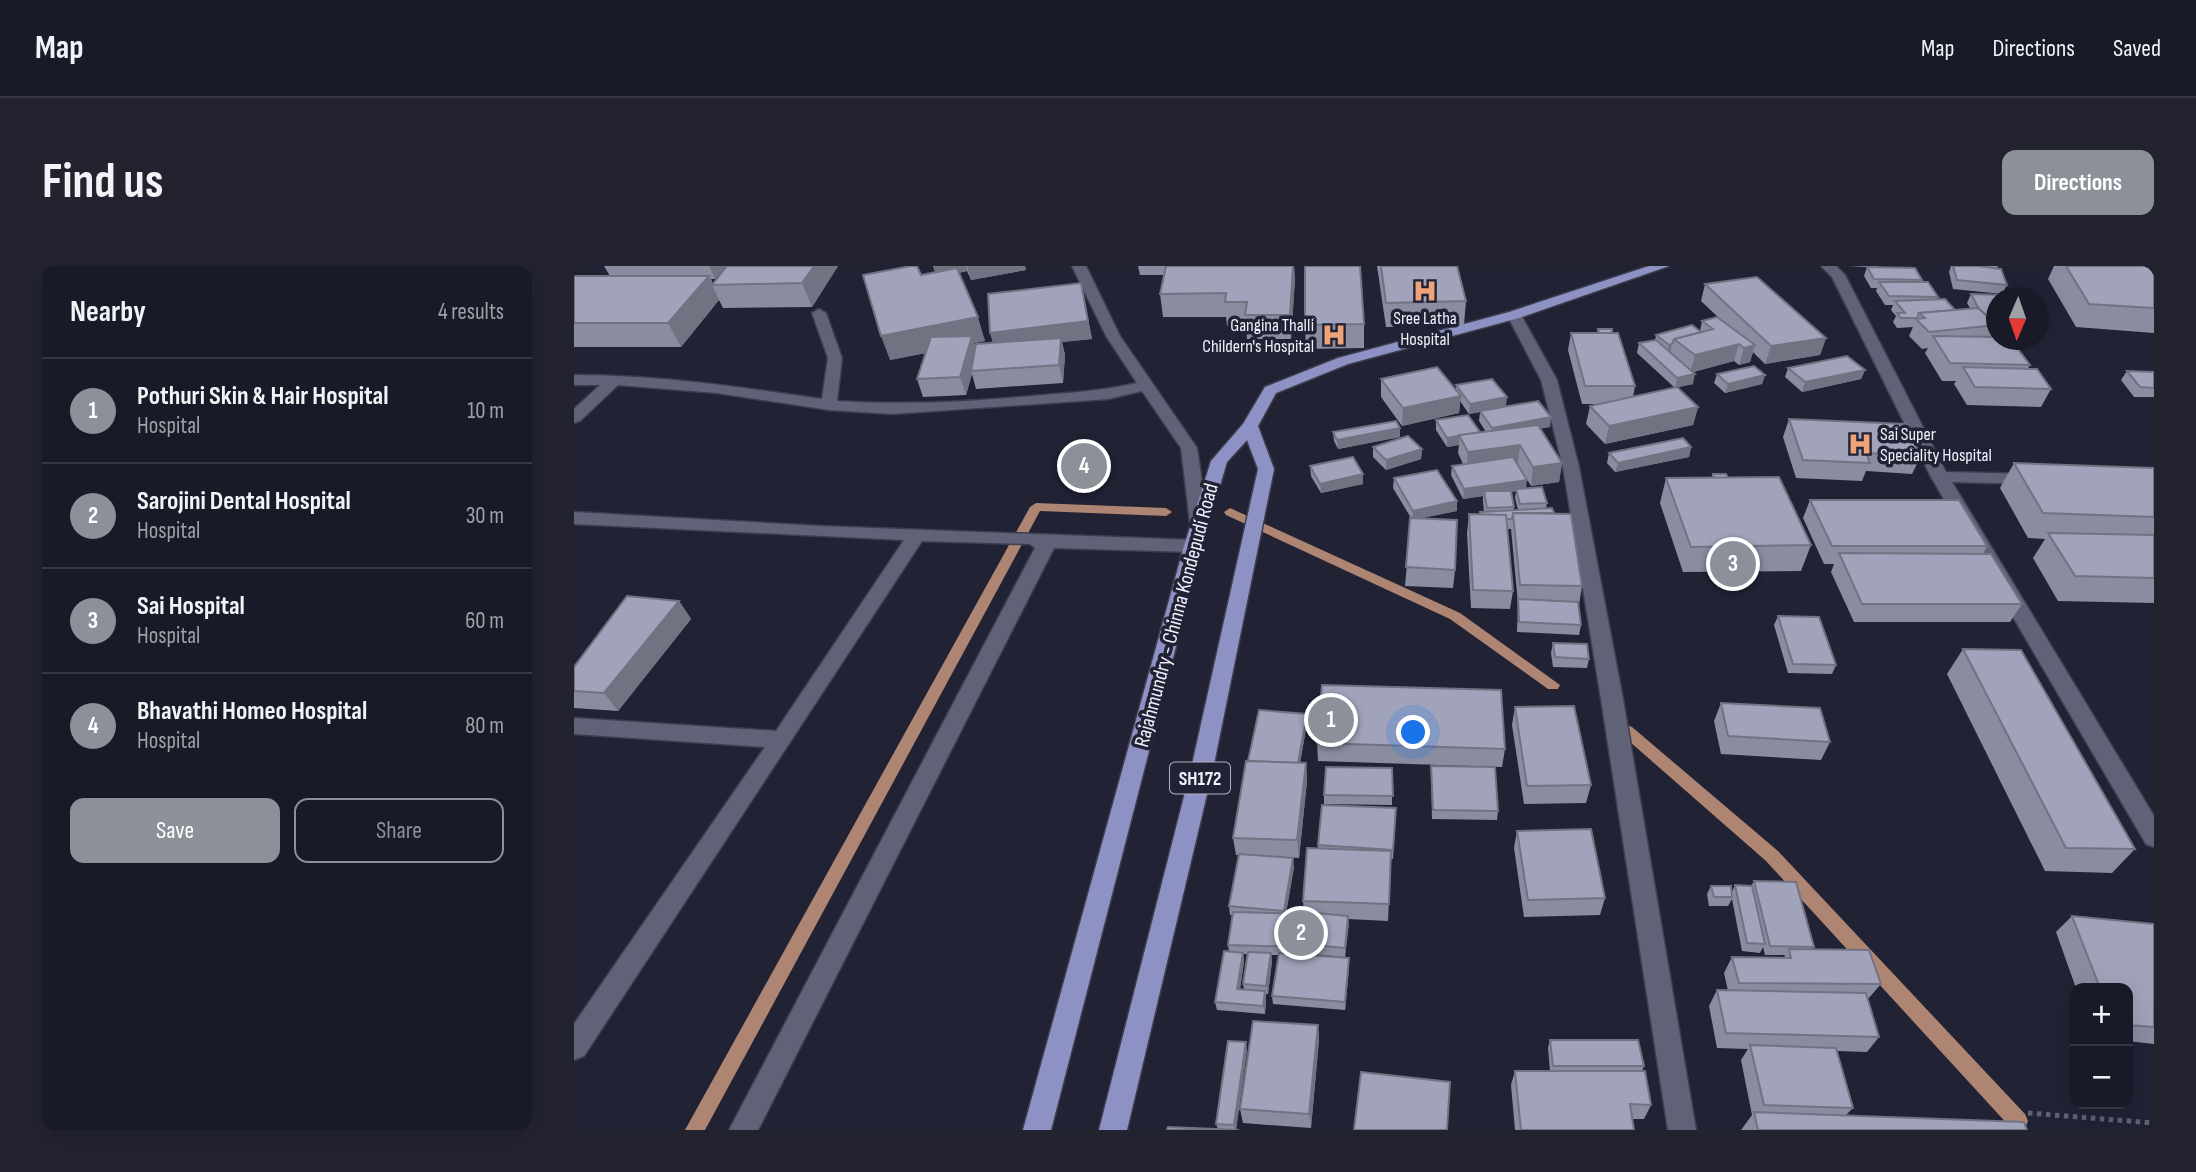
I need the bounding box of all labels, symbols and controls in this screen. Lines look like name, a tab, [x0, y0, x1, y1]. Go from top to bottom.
text: Map	[35, 28, 84, 68]
text: Map	[1921, 34, 1954, 63]
text: Directions	[1992, 34, 2075, 63]
text: Saved	[2113, 34, 2161, 63]
button: Directions	[2002, 150, 2154, 215]
text: Find us	[42, 153, 164, 212]
hospital icon: Sree Latha Hospital	[1411, 277, 1439, 305]
north arrow	[1986, 287, 2049, 350]
text: Nearby	[70, 294, 146, 330]
text: 4 results	[438, 298, 504, 326]
place label: Sree Latha Hospital	[1393, 308, 1457, 350]
place label: Gangina Thalli Childern's Hospital	[1202, 315, 1314, 357]
hospital icon: Gangina Thalli Childern's Hospital	[1320, 321, 1348, 349]
text: Pothuri Skin & Hair Hospital	[137, 381, 389, 412]
text: 1	[88, 397, 98, 425]
text: 10 m	[467, 397, 504, 425]
text: Hospital	[137, 412, 200, 440]
place label: Sai Super Speciality Hospital	[1880, 424, 1992, 466]
hospital icon: Sai Super Speciality Hospital	[1846, 430, 1874, 458]
pin: 4	[1061, 440, 1107, 492]
street label: Rajahmundry - Chinna Kondepudi Road	[1129, 481, 1224, 750]
text: Sarojini Dental Hospital	[137, 486, 351, 517]
text: 2	[88, 502, 98, 530]
text: 30 m	[466, 502, 504, 530]
text: Hospital	[137, 517, 200, 545]
pin: 3	[1710, 538, 1756, 590]
text: Sai Hospital	[137, 591, 245, 622]
text: 3	[88, 607, 98, 635]
text: 60 m	[465, 607, 504, 635]
text: Hospital	[137, 622, 200, 650]
pin: 1	[1308, 694, 1354, 746]
text: Bhavathi Homeo Hospital	[137, 696, 367, 727]
text: 4	[88, 712, 98, 740]
text: 80 m	[465, 712, 504, 740]
your location	[1396, 715, 1430, 749]
text: Hospital	[137, 727, 200, 755]
road number: SH172	[1170, 762, 1230, 793]
button: Save	[70, 798, 280, 863]
button: Share	[294, 798, 504, 863]
pin: 2	[1278, 907, 1324, 959]
map controls	[2070, 983, 2133, 1109]
button: +	[2070, 983, 2133, 1046]
button: −	[2070, 1046, 2133, 1109]

